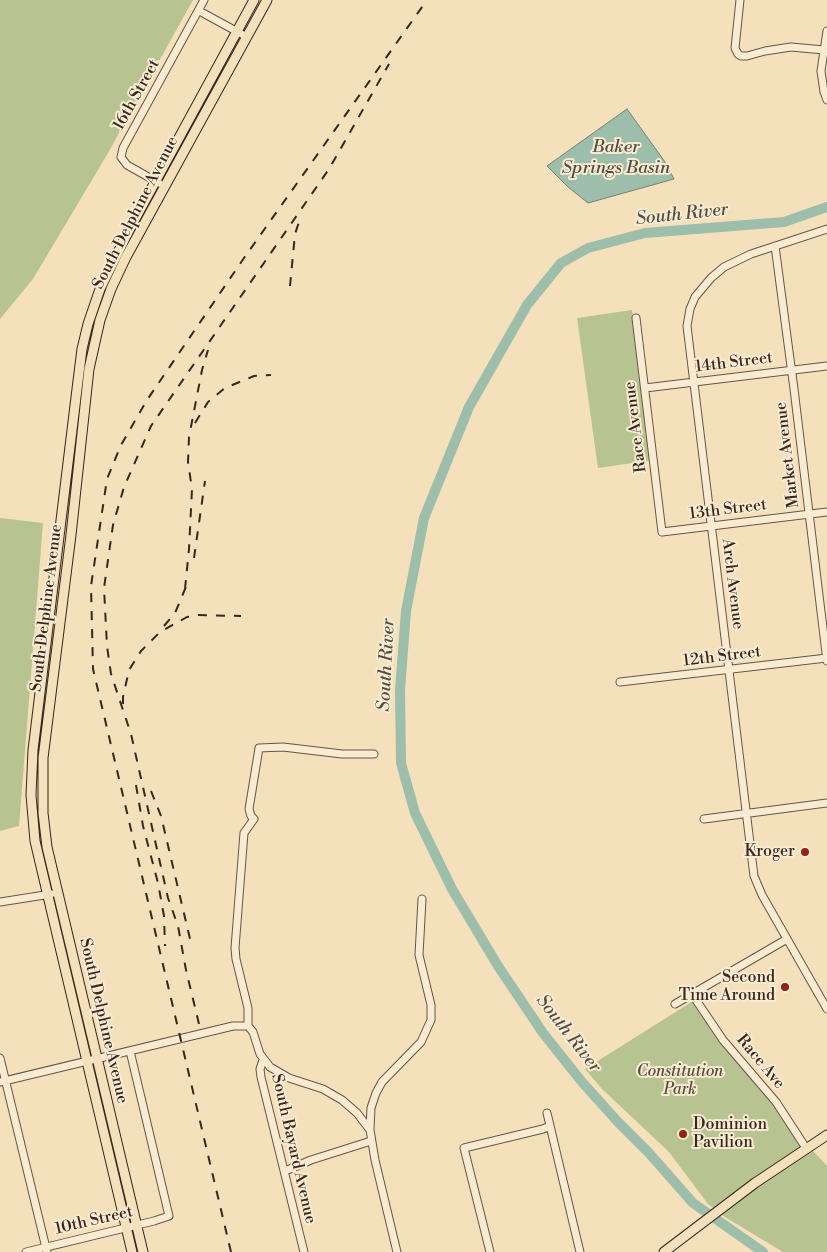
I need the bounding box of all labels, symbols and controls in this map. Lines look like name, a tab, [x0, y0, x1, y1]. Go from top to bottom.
street label: 16th Street	[110, 56, 164, 134]
street label: South Delphine Avenue	[89, 133, 183, 293]
water label: Baker Springs Basin	[562, 137, 670, 180]
water label: South River	[635, 199, 729, 231]
street label: 14th Street	[694, 349, 774, 377]
street label: Race Avenue	[621, 380, 651, 474]
street label: Market Avenue	[772, 401, 804, 509]
street label: 13th Street	[688, 496, 768, 524]
street label: South Delphine Avenue	[27, 523, 67, 693]
street label: Arch Avenue	[717, 538, 747, 630]
water label: South River	[374, 618, 400, 712]
street label: 12th Street	[682, 643, 762, 671]
place label: Kroger	[745, 842, 795, 862]
marker: Kroger	[799, 846, 811, 858]
street label: South Delphine Avenue	[75, 937, 131, 1105]
place label: Second Time Around	[679, 968, 775, 1006]
marker: Second Time Around	[779, 981, 791, 993]
water label: South River	[531, 991, 605, 1077]
street label: Race Ave	[732, 1031, 788, 1093]
park label: Constitution Park	[637, 1062, 723, 1100]
street label: South Bayard Avenue	[266, 1072, 320, 1226]
place label: Dominion Pavilion	[693, 1115, 767, 1153]
marker: Dominion Pavilion	[677, 1128, 689, 1140]
street label: 10th Street	[53, 1203, 135, 1239]

